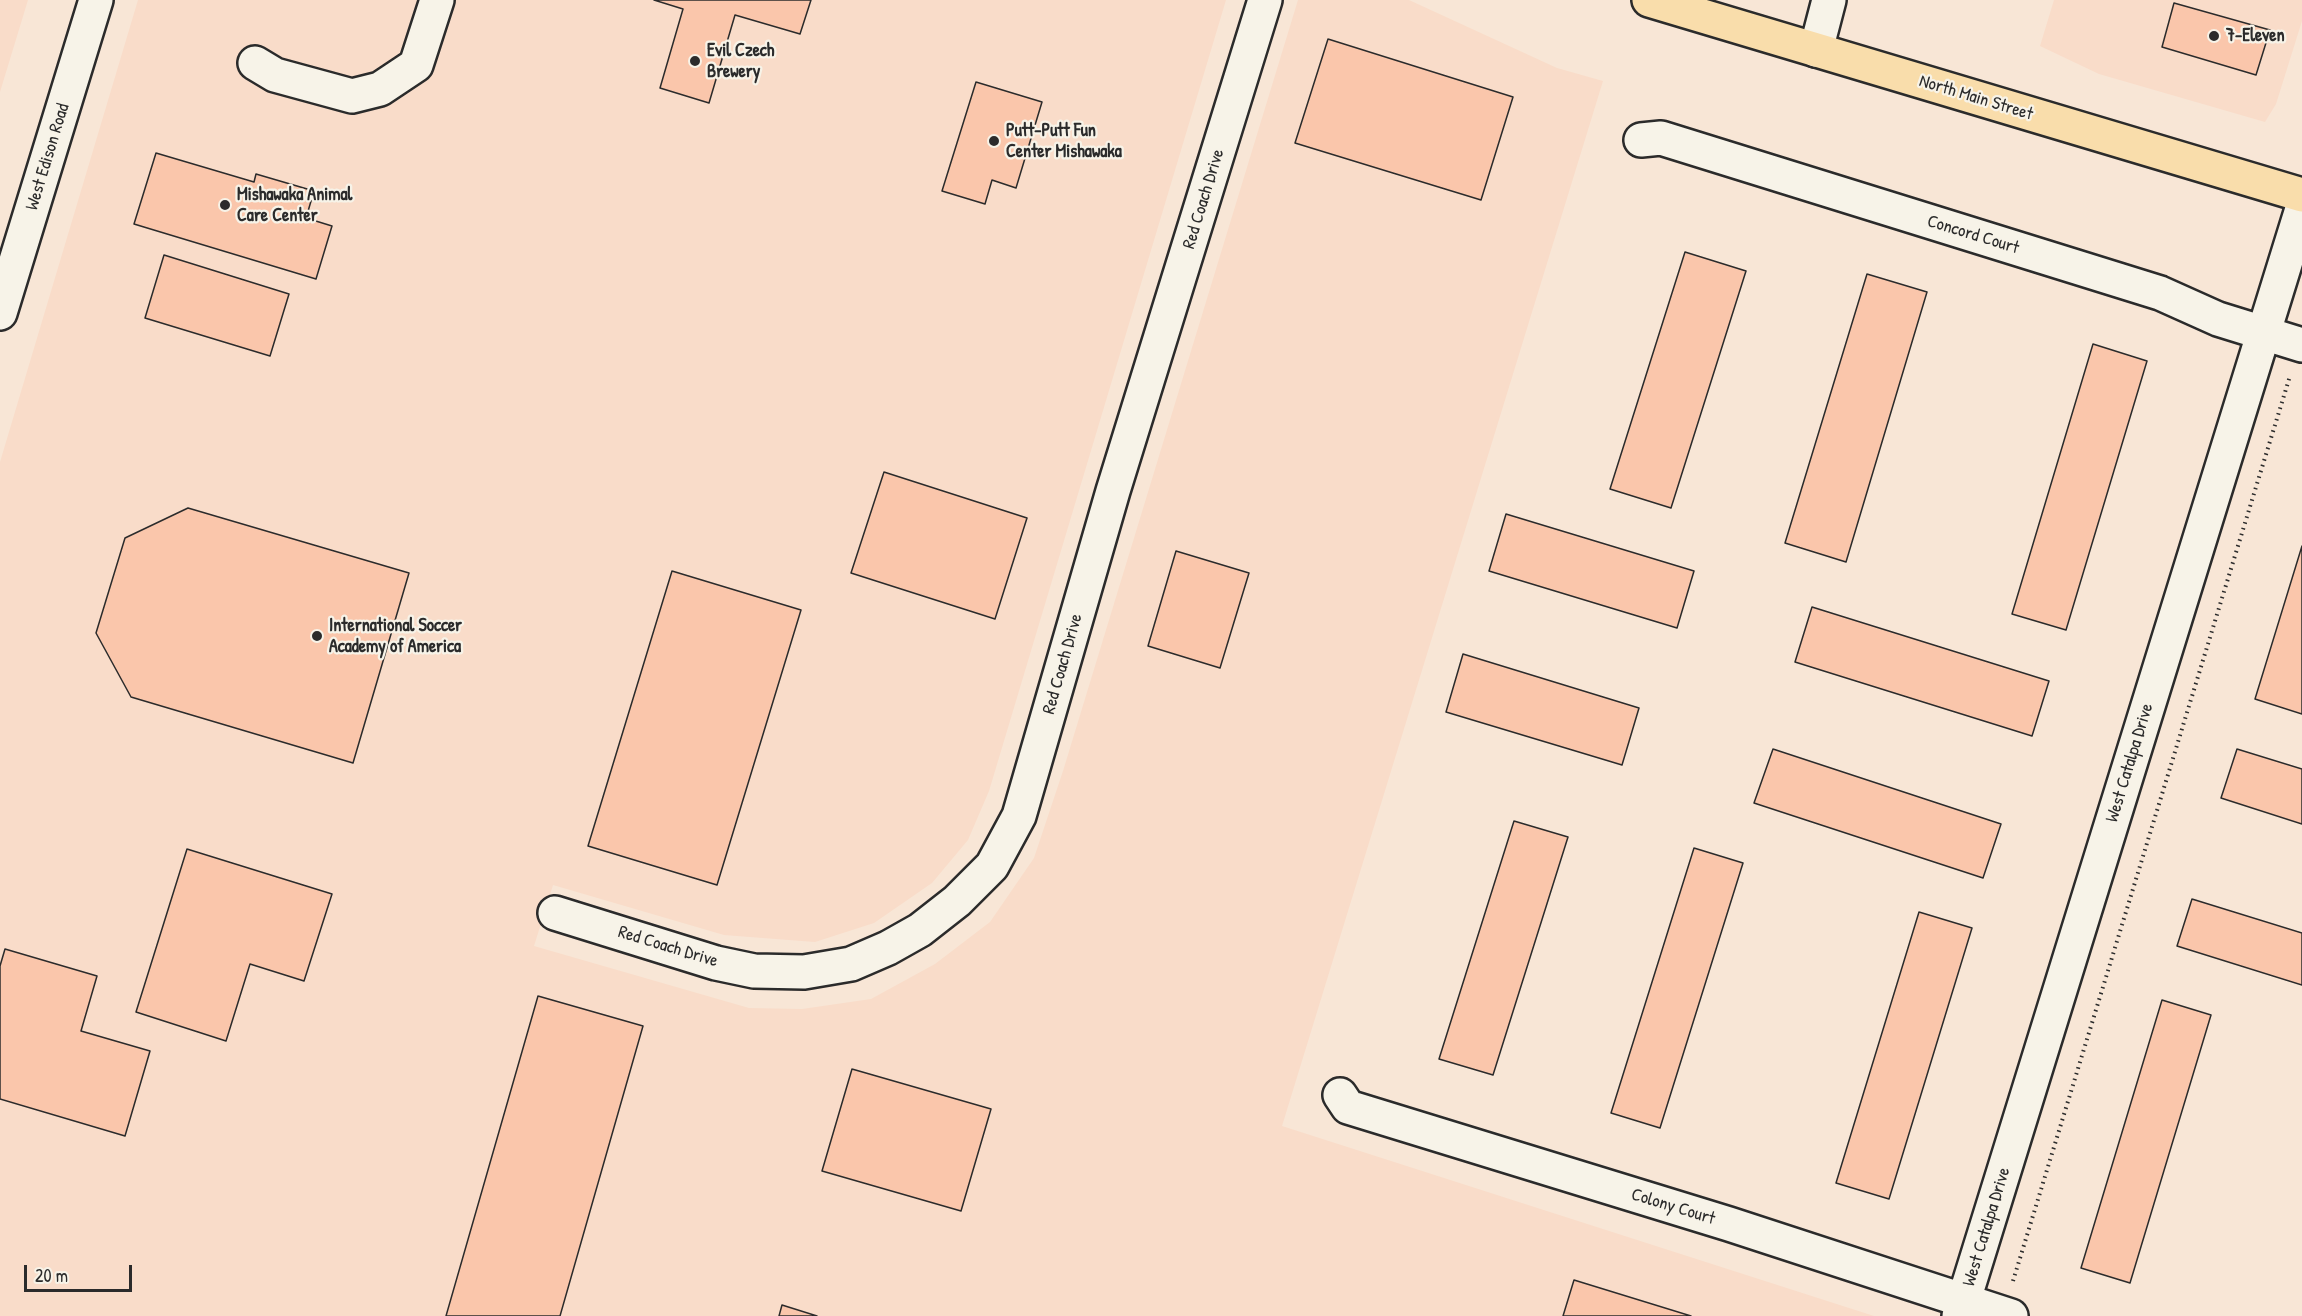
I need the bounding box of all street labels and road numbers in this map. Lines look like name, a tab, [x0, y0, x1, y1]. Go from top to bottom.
street label: North Main Street	[1917, 70, 2035, 126]
street label: West Edison Road	[22, 101, 74, 213]
street label: Red Coach Drive	[1179, 146, 1229, 252]
street label: Concord Court	[1924, 211, 2022, 259]
street label: Red Coach Drive	[1038, 611, 1088, 717]
street label: West Catalpa Drive	[2102, 701, 2158, 825]
street label: Red Coach Drive	[615, 922, 721, 972]
street label: West Catalpa Drive	[1959, 1165, 2015, 1289]
street label: Colony Court	[1628, 1184, 1718, 1230]

